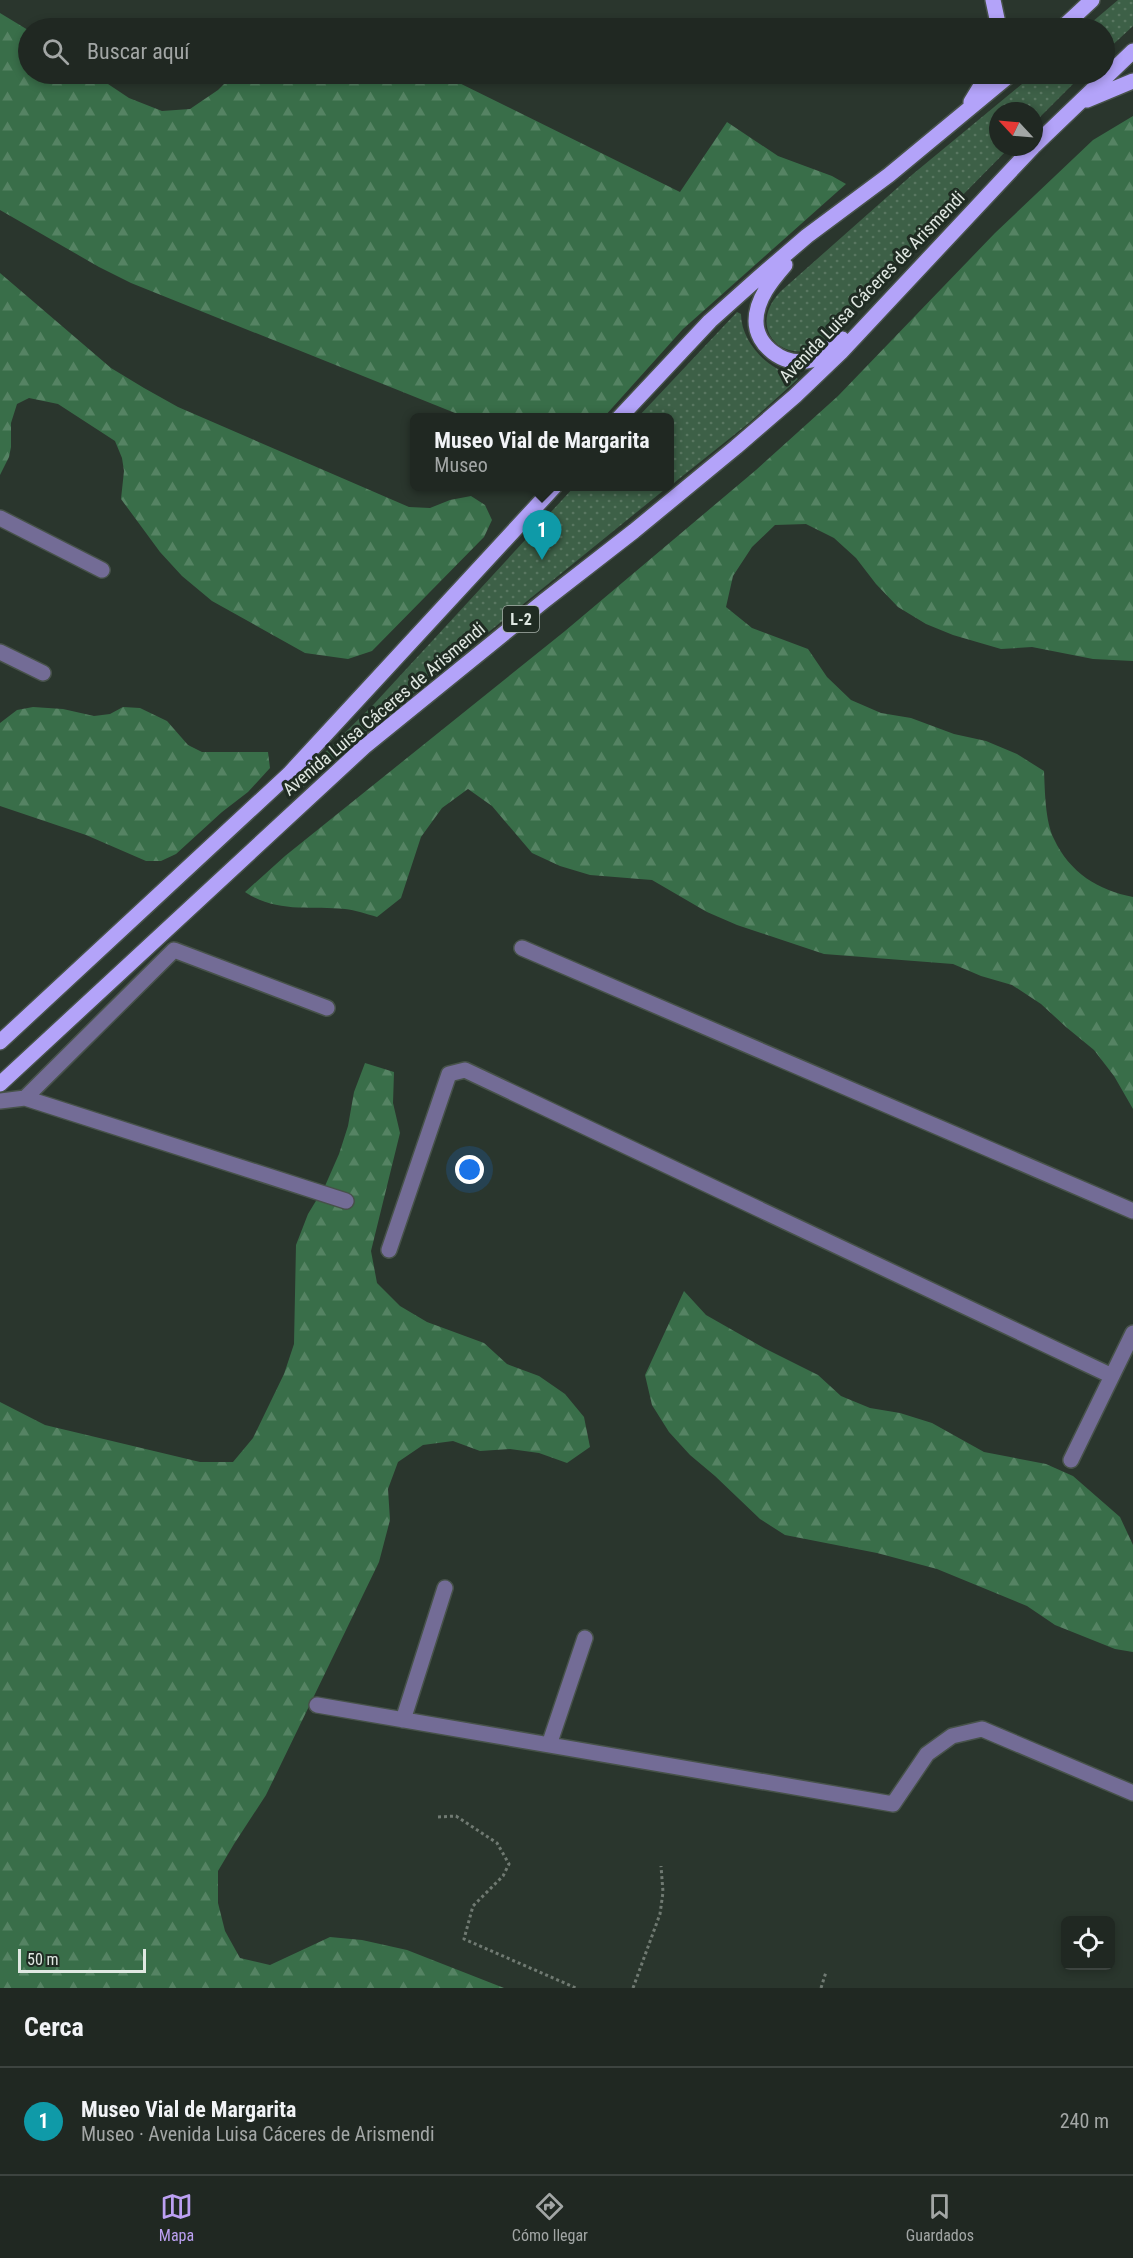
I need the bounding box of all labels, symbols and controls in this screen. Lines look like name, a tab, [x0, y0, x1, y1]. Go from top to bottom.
search box	[18, 18, 1115, 84]
icon: search	[39, 35, 72, 68]
text: Buscar aquí	[87, 39, 190, 64]
north arrow	[989, 102, 1043, 156]
street label: Avenida Luisa Cáceres de Arismendi	[775, 187, 969, 387]
popup	[410, 413, 674, 491]
text: Museo Vial de Margarita	[434, 428, 650, 453]
text: Museo	[434, 453, 488, 477]
pin: 1	[522, 510, 562, 560]
road number: L-2	[503, 606, 539, 632]
street label: Avenida Luisa Cáceres de Arismendi	[278, 618, 489, 799]
your location	[455, 1155, 484, 1184]
map controls	[1061, 1916, 1115, 1970]
button: locate	[1061, 1916, 1115, 1970]
scale bar	[18, 1946, 146, 1974]
text: 50 m	[27, 1950, 59, 1969]
text: Cerca	[24, 2012, 84, 2042]
text: Museo Vial de Margarita	[81, 2097, 296, 2122]
text: 1	[38, 2109, 49, 2133]
text: 240 m	[1060, 2109, 1109, 2133]
text: Museo · Avenida Luisa Cáceres de Arismendi	[81, 2122, 435, 2146]
tab: Mapa	[159, 2190, 194, 2245]
tab: Cómo llegar	[512, 2190, 588, 2245]
tab: Guardados	[906, 2190, 974, 2245]

